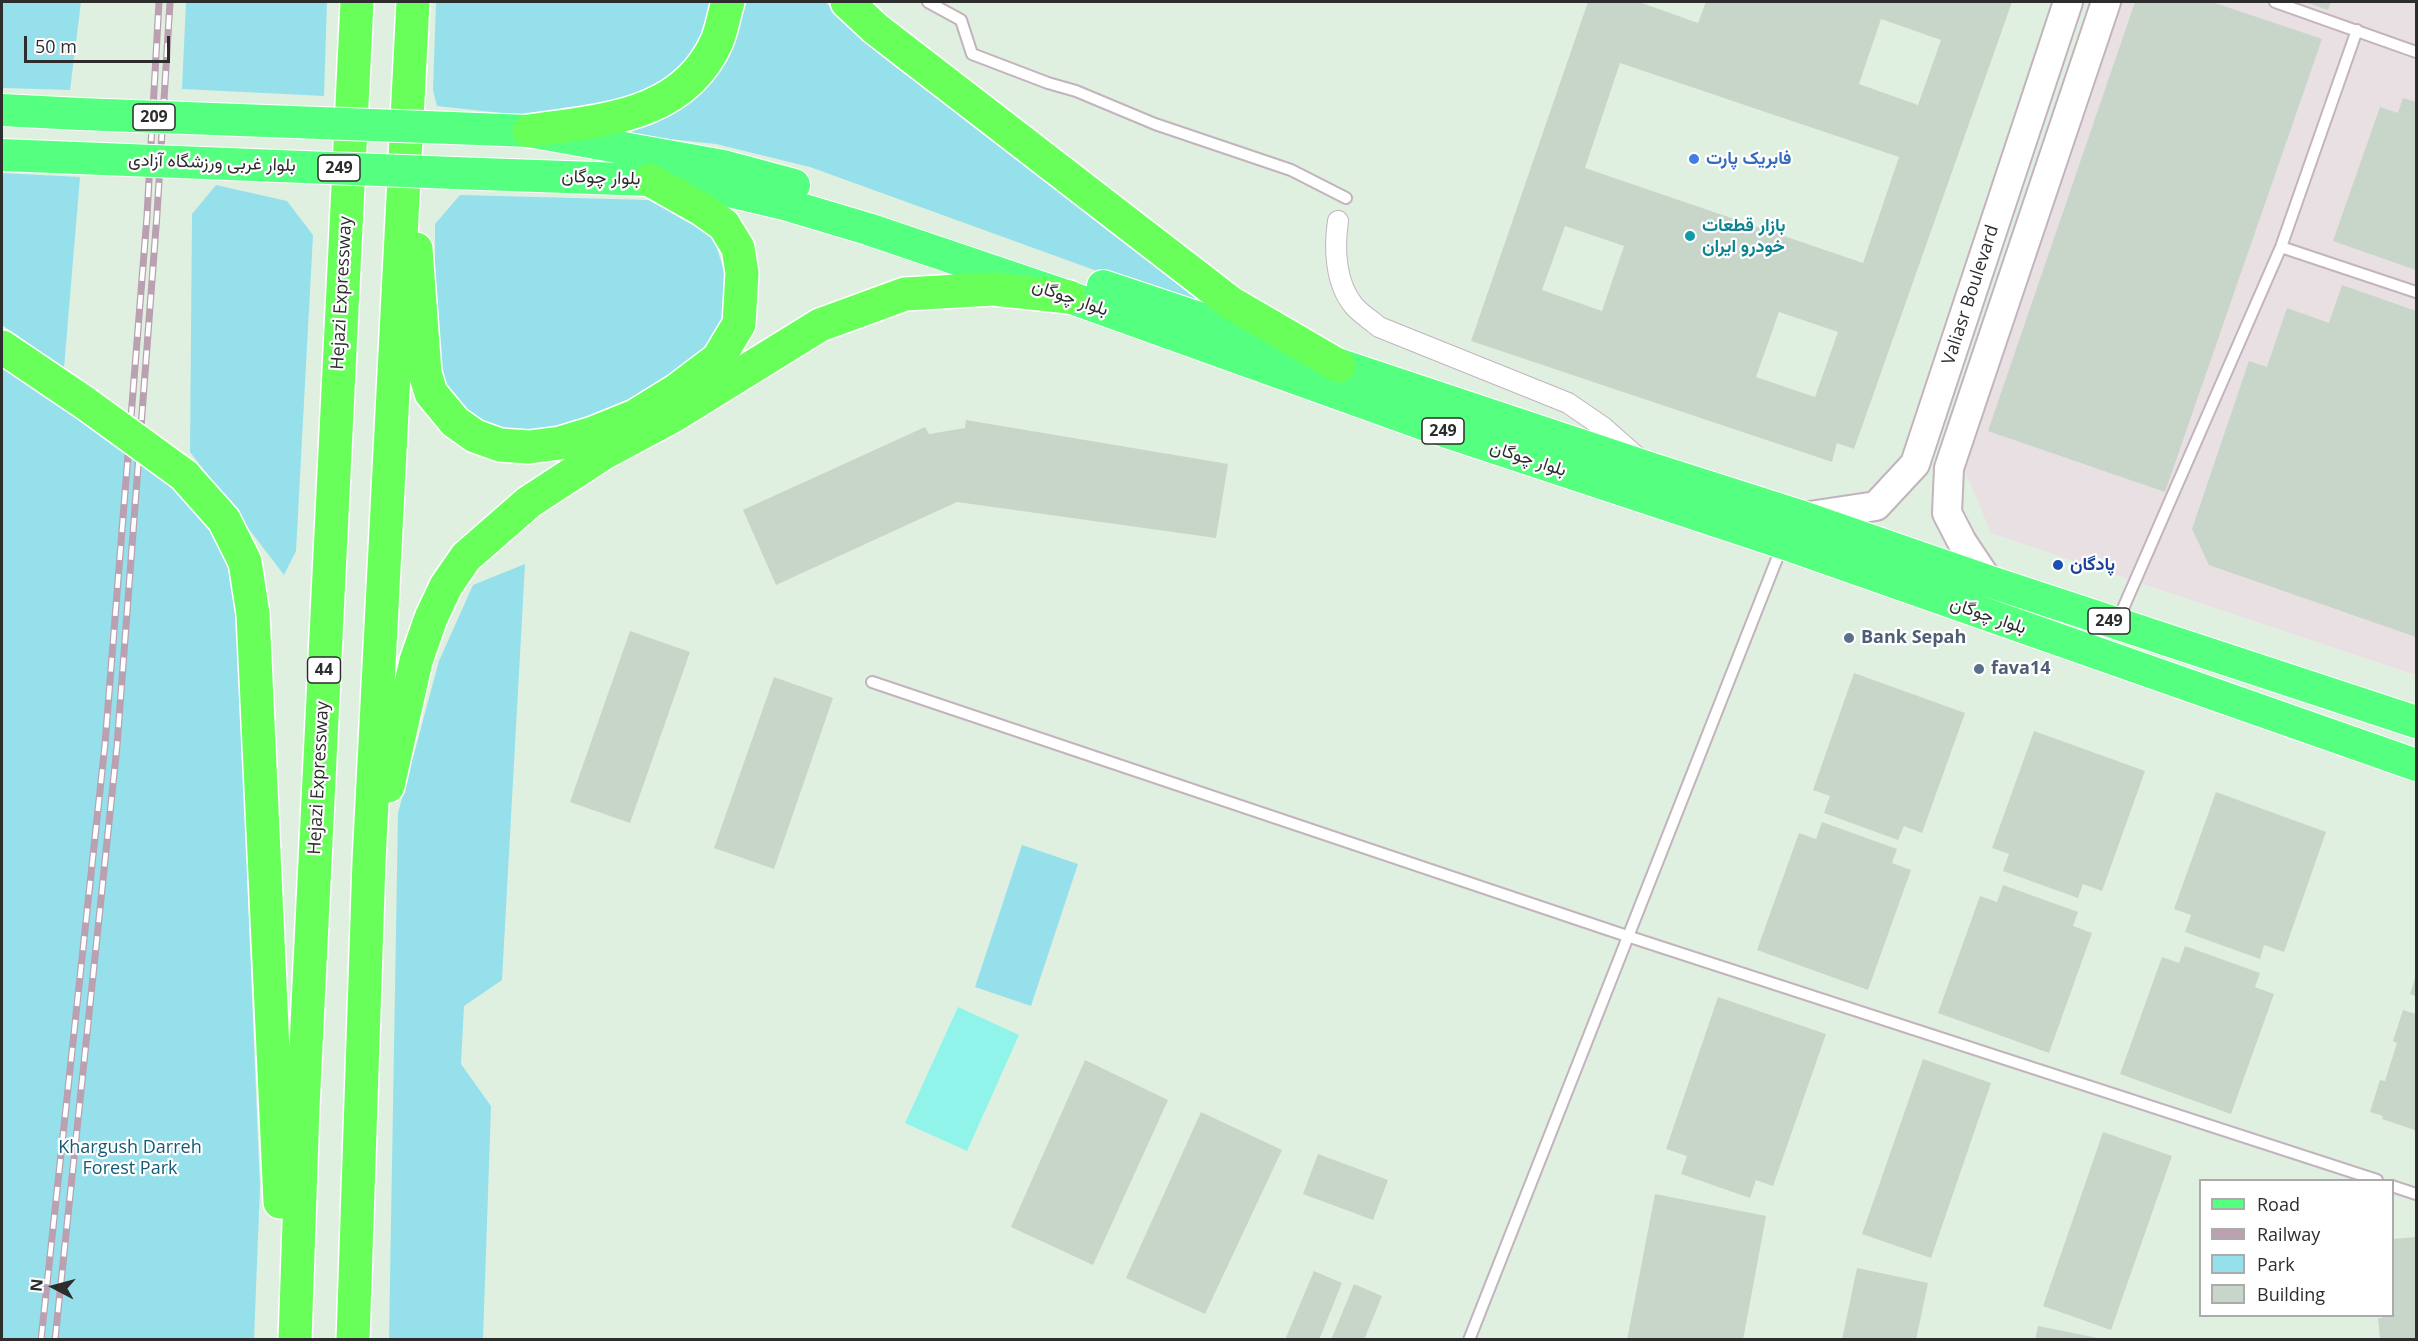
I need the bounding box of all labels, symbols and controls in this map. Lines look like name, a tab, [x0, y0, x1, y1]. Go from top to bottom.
scale bar	[27, 24, 172, 62]
text: 50 m	[35, 34, 77, 58]
road number: 209	[133, 104, 175, 130]
place label: فابریک پارت	[1706, 148, 1792, 170]
street label: بلوار غربی ورزشگاه آزادی	[128, 149, 296, 177]
marker: فابریک پارت	[1687, 152, 1701, 166]
road number: 249	[318, 155, 360, 181]
street label: بلوار چوگان	[561, 166, 641, 190]
place label: بازار قطعات خودرو ایران	[1702, 215, 1785, 258]
street label: Hejazi Expressway	[327, 216, 357, 370]
street label: Valiasr Boulevard	[1938, 222, 2004, 368]
marker: بازار قطعات خودرو ایران	[1683, 229, 1697, 243]
street label: بلوار چوگان	[1029, 275, 1111, 321]
road number: 249	[1422, 418, 1464, 444]
street label: بلوار چوگان	[1487, 437, 1569, 481]
place label: پادگان	[2070, 554, 2115, 576]
marker: پادگان	[2051, 558, 2065, 572]
street label: بلوار چوگان	[1947, 593, 2029, 639]
road number: 249	[2088, 608, 2130, 634]
place label: Bank Sepah	[1861, 627, 1966, 649]
marker: Bank Sepah	[1842, 631, 1856, 645]
road number: 44	[308, 657, 340, 683]
place label: fava14	[1991, 658, 2051, 680]
marker: fava14	[1972, 662, 1986, 676]
street label: Hejazi Expressway	[304, 701, 334, 855]
park label: Khargush Darreh Forest Park	[58, 1137, 202, 1180]
legend	[2199, 1179, 2394, 1317]
text: Road	[2257, 1192, 2300, 1216]
text: Railway	[2257, 1222, 2320, 1246]
text: Park	[2257, 1252, 2295, 1276]
north arrow	[24, 1257, 84, 1317]
text: N	[24, 1278, 48, 1293]
text: Building	[2257, 1282, 2325, 1306]

